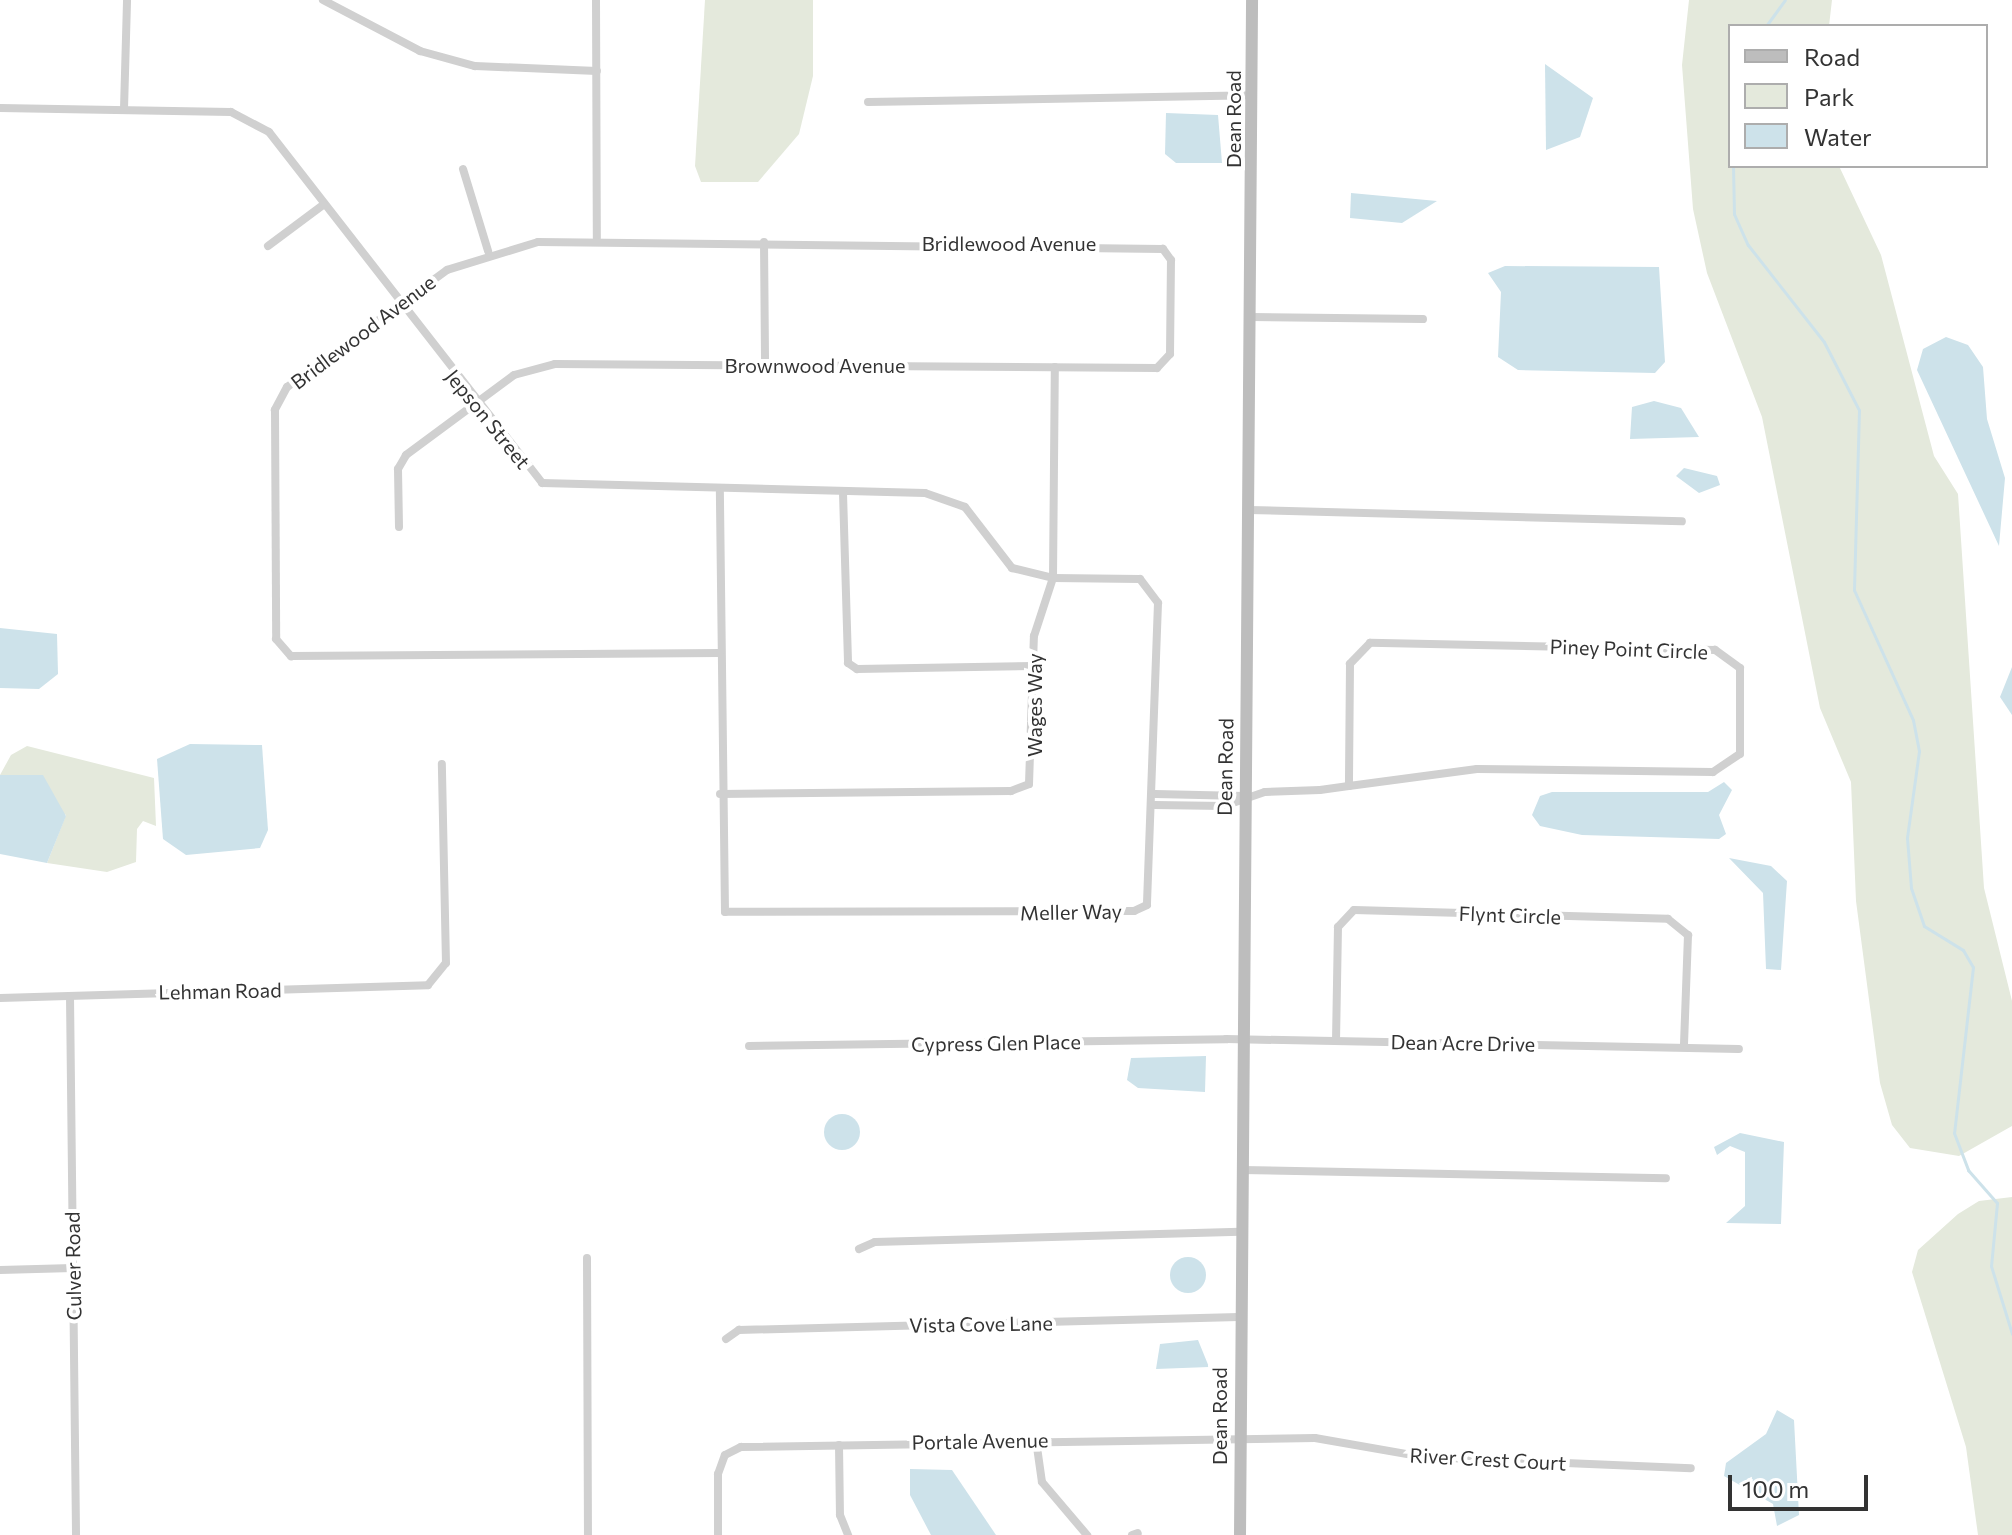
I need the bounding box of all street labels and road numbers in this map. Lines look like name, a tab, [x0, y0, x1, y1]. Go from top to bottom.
street label: Dean Road	[1221, 70, 1245, 168]
street label: Bridlewood Avenue	[922, 231, 1096, 255]
street label: Bridlewood Avenue	[286, 270, 440, 394]
street label: Brownwood Avenue	[725, 353, 905, 377]
street label: Jepson Street	[441, 364, 535, 474]
street label: Piney Point Circle	[1549, 634, 1709, 664]
street label: Wages Way	[1022, 653, 1046, 757]
street label: Dean Road	[1212, 718, 1238, 816]
street label: Meller Way	[1020, 899, 1122, 925]
street label: Flynt Circle	[1458, 901, 1562, 929]
street label: Lehman Road	[158, 978, 282, 1004]
street label: Cypress Glen Place	[911, 1030, 1081, 1056]
street label: Dean Acre Drive	[1390, 1030, 1536, 1056]
street label: Culver Road	[60, 1211, 86, 1321]
street label: Vista Cove Lane	[909, 1311, 1053, 1337]
street label: Dean Road	[1207, 1367, 1231, 1465]
street label: Portale Avenue	[911, 1428, 1049, 1454]
street label: River Crest Court	[1409, 1443, 1567, 1475]

